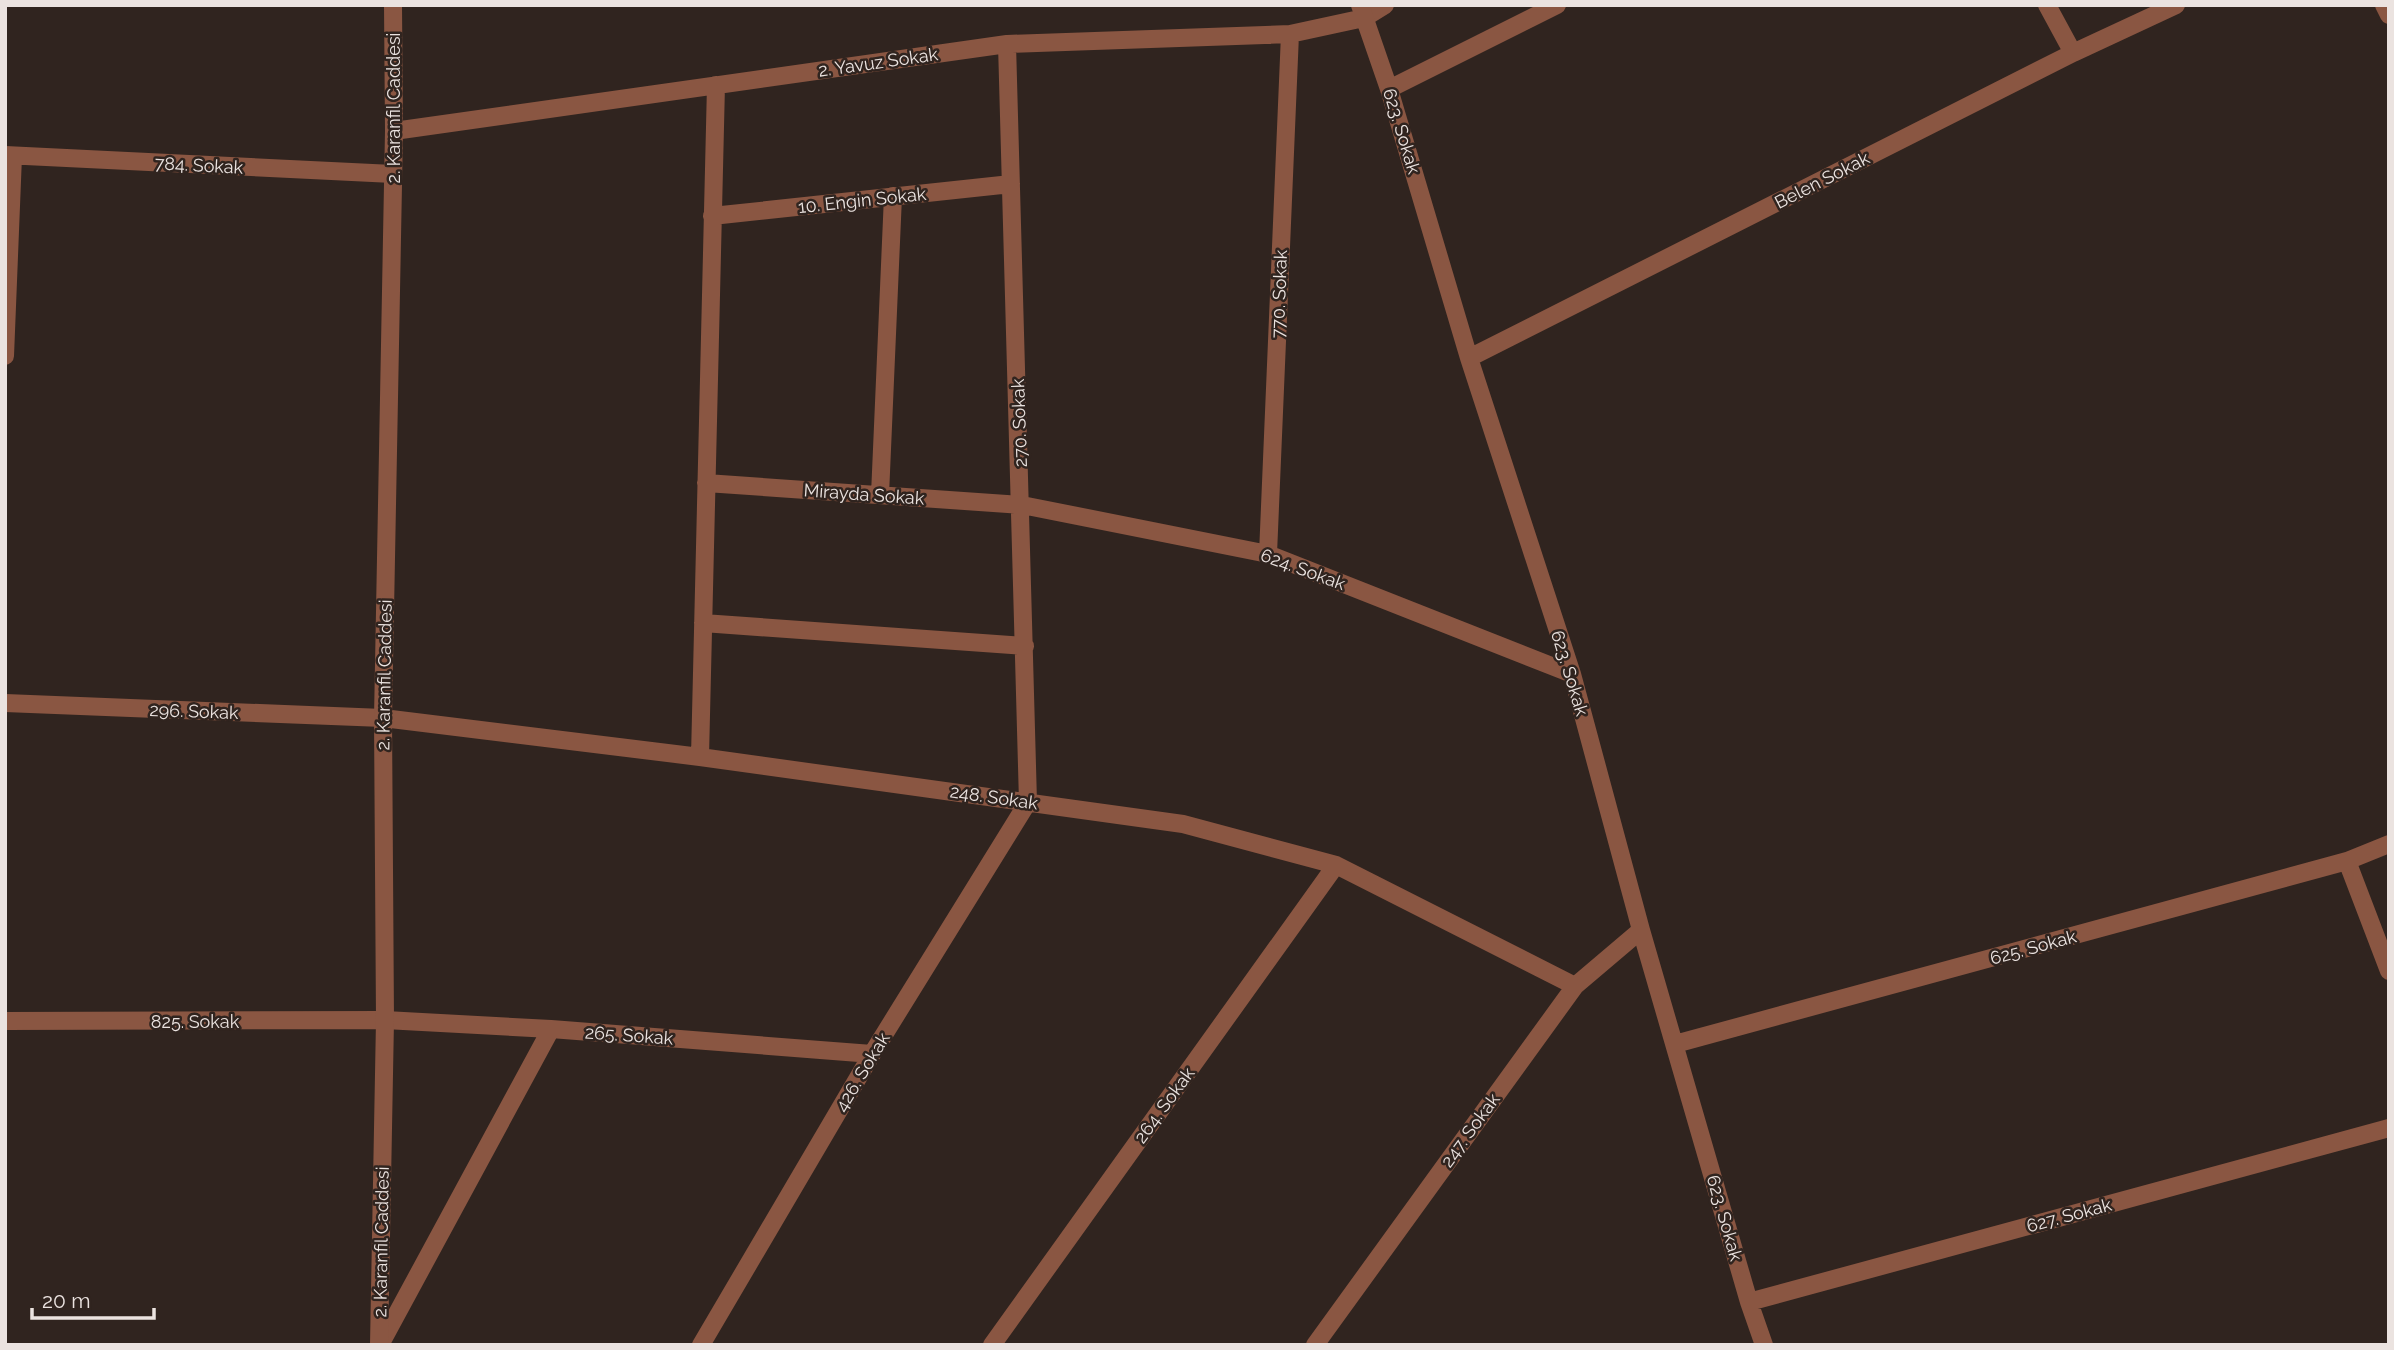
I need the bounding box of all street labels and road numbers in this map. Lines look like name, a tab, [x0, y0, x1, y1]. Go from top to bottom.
street label: 2. Karanfil Caddesi	[383, 33, 404, 184]
street label: 2. Yavuz Sokak	[817, 43, 940, 81]
street label: 623. Sokak	[1379, 86, 1425, 177]
street label: Belen Sokak	[1771, 147, 1873, 213]
street label: 784. Sokak	[154, 152, 244, 178]
street label: 10. Engin Sokak	[797, 183, 928, 217]
street label: 770. Sokak	[1267, 249, 1291, 339]
street label: 270. Sokak	[1007, 378, 1031, 468]
street label: Mirayda Sokak	[803, 479, 926, 509]
street label: 624. Sokak	[1258, 544, 1349, 594]
street label: 2. Karanfil Caddesi	[372, 599, 396, 751]
street label: 623. Sokak	[1547, 628, 1593, 719]
street label: 296. Sokak	[149, 699, 239, 723]
street label: 248. Sokak	[949, 780, 1040, 814]
street label: 625. Sokak	[1988, 925, 2079, 969]
street label: 825. Sokak	[151, 1011, 240, 1032]
street label: 265. Sokak	[584, 1021, 674, 1049]
street label: 426. Sokak	[830, 1028, 894, 1115]
street label: 264. Sokak	[1129, 1063, 1199, 1147]
street label: 247. Sokak	[1436, 1089, 1504, 1171]
street label: 2. Karanfil Caddesi	[369, 1166, 393, 1318]
street label: 623. Sokak	[1703, 1173, 1747, 1264]
street label: 627. Sokak	[2024, 1193, 2114, 1236]

